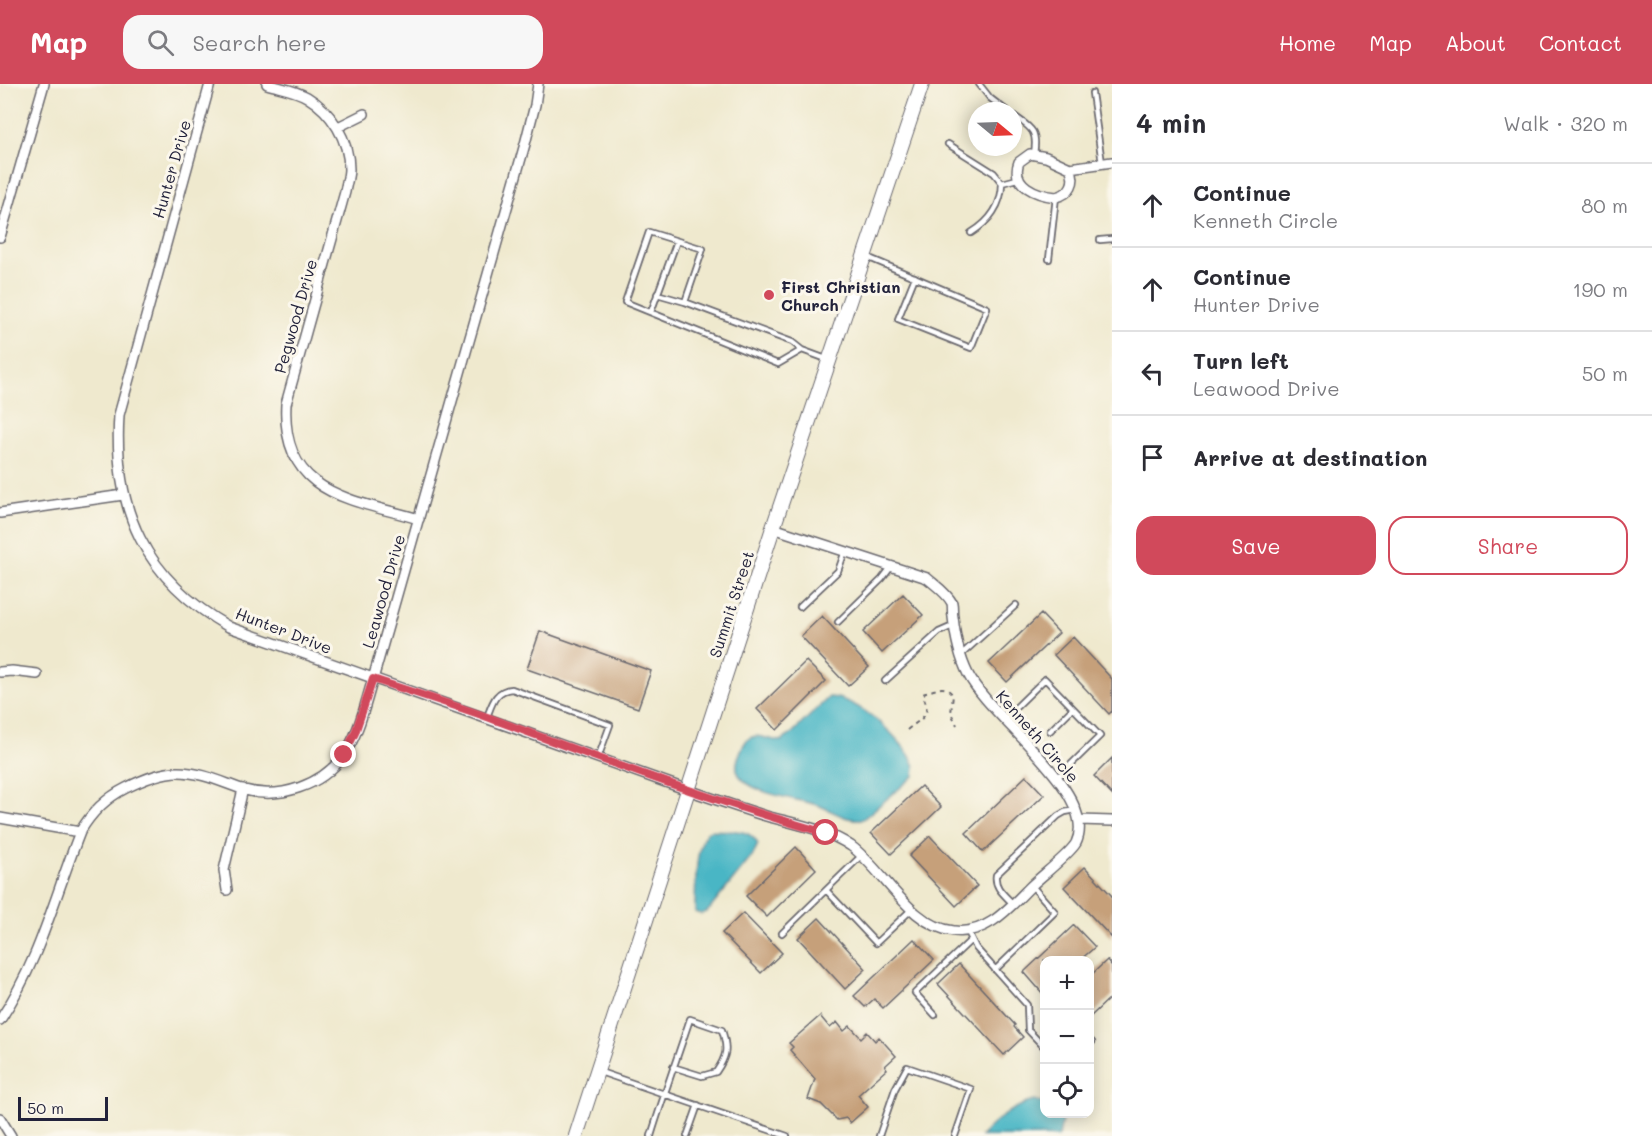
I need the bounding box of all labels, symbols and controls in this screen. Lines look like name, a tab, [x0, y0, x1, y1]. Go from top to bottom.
search box	[123, 15, 543, 69]
text: Map	[30, 24, 87, 60]
icon: search	[144, 26, 177, 59]
text: Search here	[192, 28, 326, 57]
text: Home	[1279, 29, 1336, 56]
text: Map	[1369, 29, 1412, 56]
text: About	[1445, 29, 1506, 56]
text: Contact	[1539, 29, 1622, 56]
north arrow	[968, 102, 1022, 156]
text: 4 min	[1136, 106, 1206, 140]
text: Walk · 320 m	[1503, 110, 1628, 136]
street label: Hunter Drive	[147, 117, 195, 221]
text: Continue	[1193, 178, 1291, 207]
icon: ahead	[1136, 189, 1169, 222]
text: 80 m	[1581, 192, 1628, 218]
text: Kenneth Circle	[1193, 207, 1338, 233]
street label: Pegwood Drive	[269, 256, 321, 376]
text: Continue	[1193, 262, 1291, 291]
icon: ahead	[1136, 273, 1169, 306]
place label: First Christian Church	[781, 276, 900, 315]
text: 190 m	[1573, 276, 1628, 302]
marker: First Christian Church	[762, 288, 776, 302]
text: Hunter Drive	[1193, 291, 1320, 317]
text: Turn left	[1193, 346, 1289, 375]
icon: left	[1136, 357, 1169, 390]
text: 50 m	[1582, 360, 1628, 386]
text: Leawood Drive	[1193, 375, 1340, 401]
icon: arrive	[1136, 441, 1169, 474]
text: Arrive at destination	[1193, 443, 1428, 472]
button: Save	[1136, 516, 1376, 575]
button: Share	[1388, 516, 1628, 575]
street label: Leawood Drive	[357, 532, 409, 650]
street label: Summit Street	[704, 548, 758, 660]
street label: Hunter Drive	[233, 602, 335, 658]
street label: Kenneth Circle	[992, 685, 1084, 787]
route end	[330, 741, 356, 767]
route start	[812, 819, 838, 845]
map controls	[1040, 956, 1094, 1118]
button: +	[1040, 956, 1094, 1010]
button: −	[1040, 1010, 1094, 1064]
button: locate	[1040, 1064, 1094, 1118]
scale bar	[18, 1094, 108, 1122]
text: 50 m	[27, 1097, 64, 1118]

